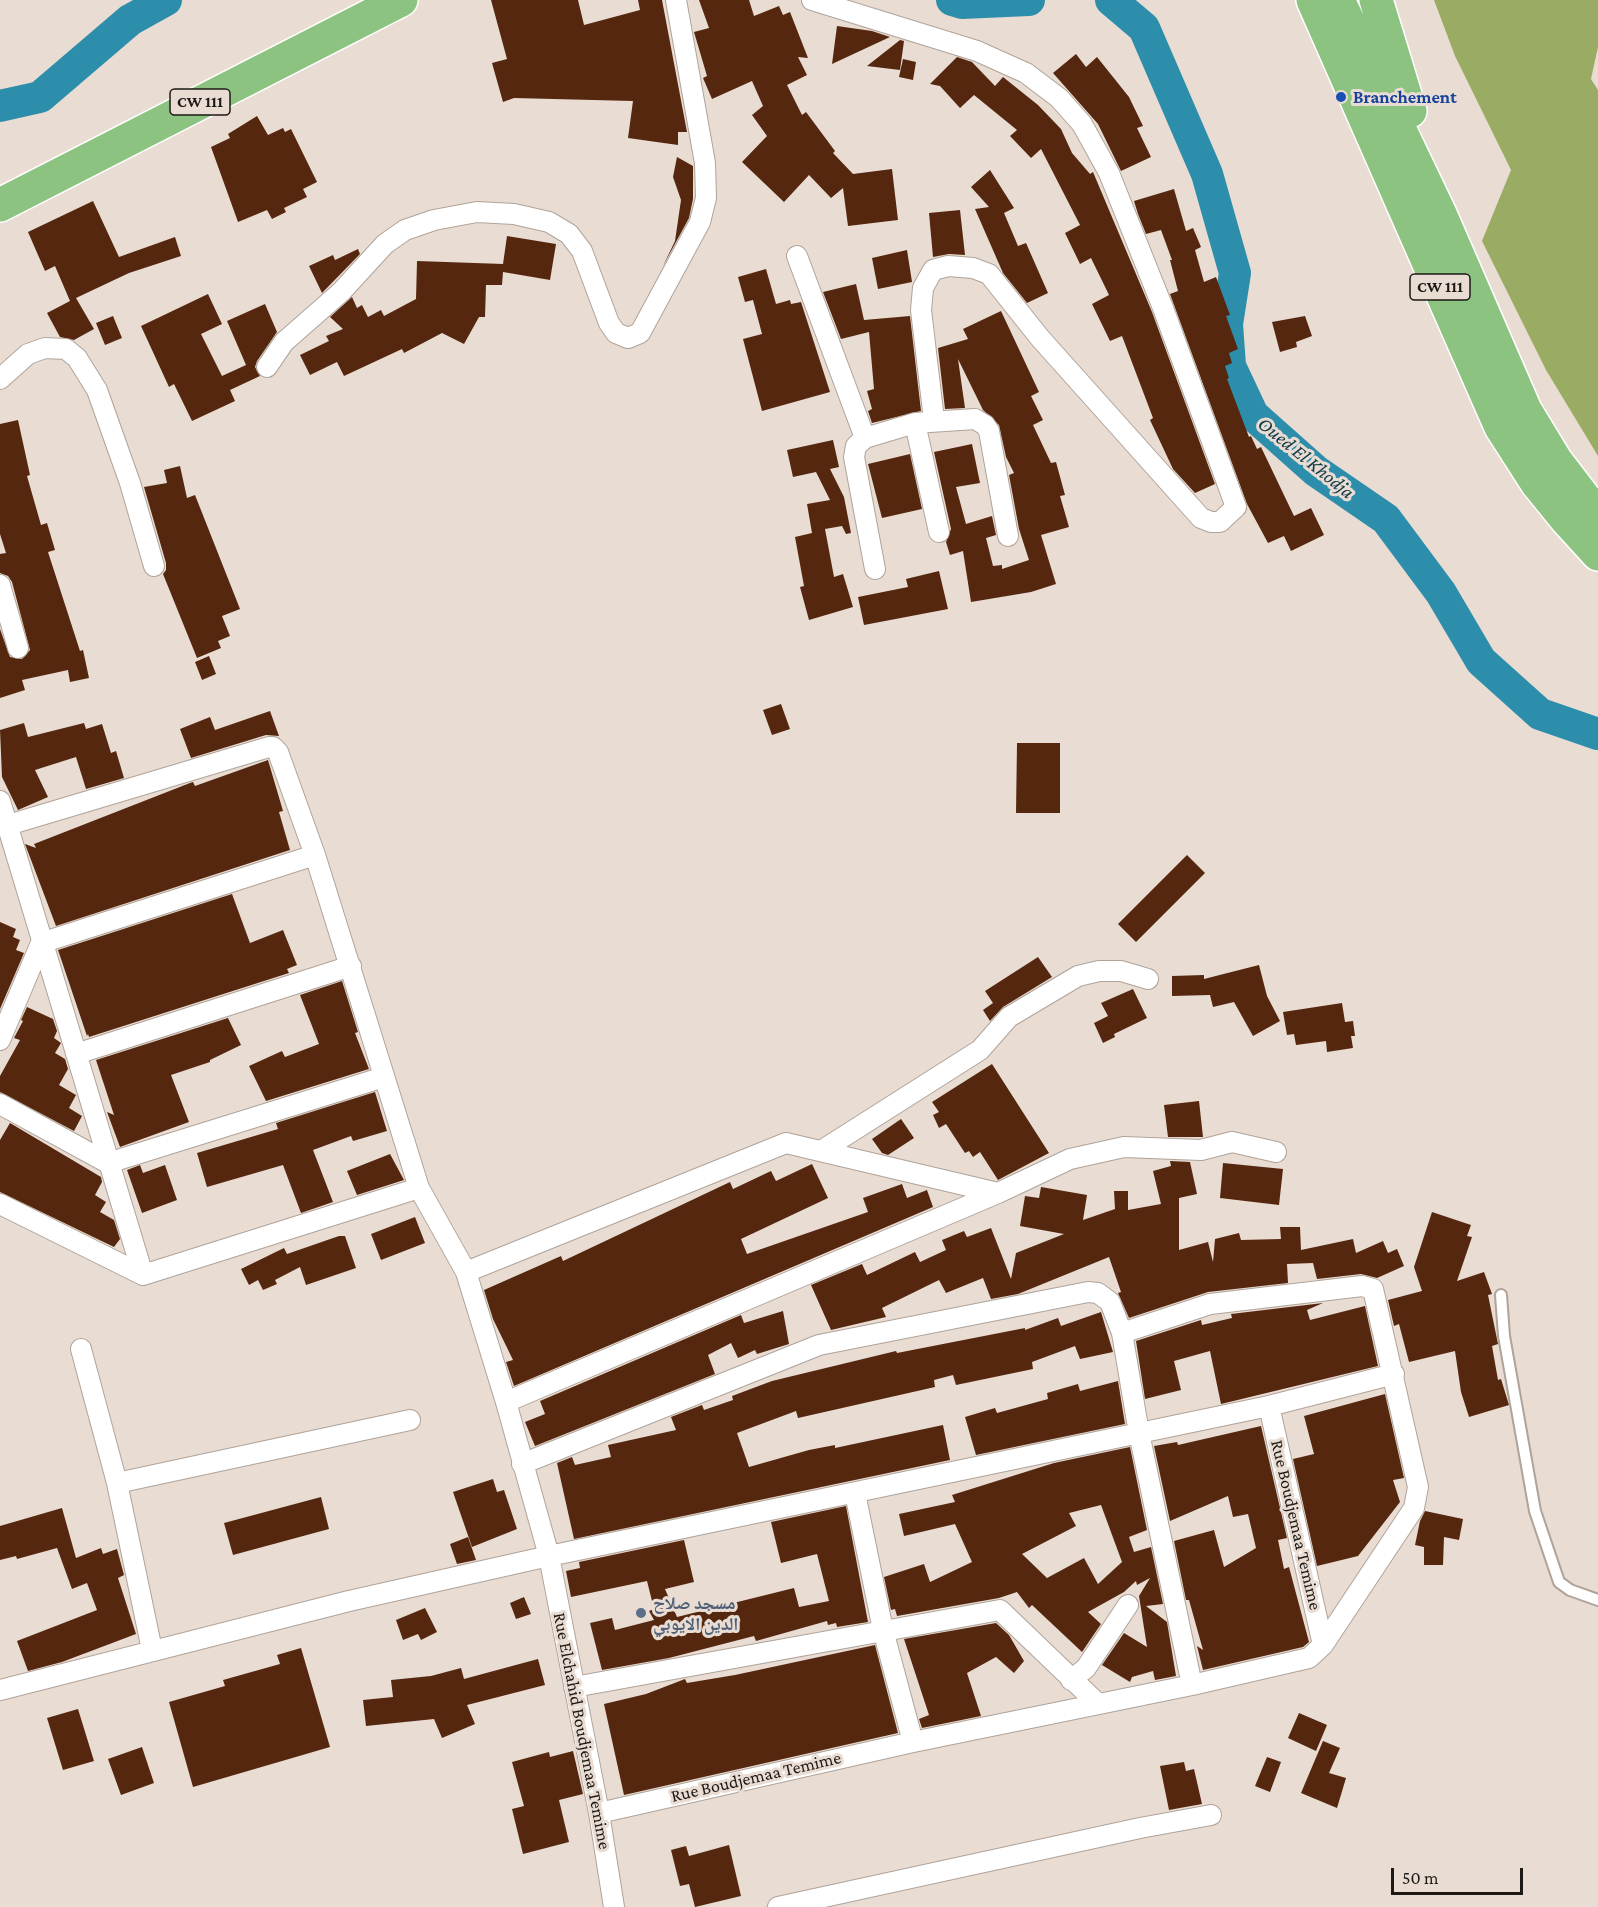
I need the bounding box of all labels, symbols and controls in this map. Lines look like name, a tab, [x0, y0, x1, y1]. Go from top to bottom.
place label: Branchement	[1353, 86, 1457, 108]
road number: CW 111	[170, 89, 230, 115]
marker: Branchement	[1334, 90, 1348, 104]
road number: CW 111	[1410, 274, 1470, 300]
water label: Oued El Khodja	[1253, 412, 1359, 504]
street label: Rue Boudjemaa Temime	[1266, 1438, 1326, 1612]
place label: مسجد صلاح الدين الايوبي	[653, 1592, 738, 1634]
marker: مسجد صلاح الدين الايوبي	[634, 1606, 648, 1620]
street label: Rue Elchahid Boudjemaa Temime	[548, 1611, 616, 1851]
street label: Rue Boudjemaa Temime	[669, 1747, 843, 1807]
scale bar	[1394, 1856, 1526, 1894]
text: 50 m	[1402, 1868, 1439, 1888]

